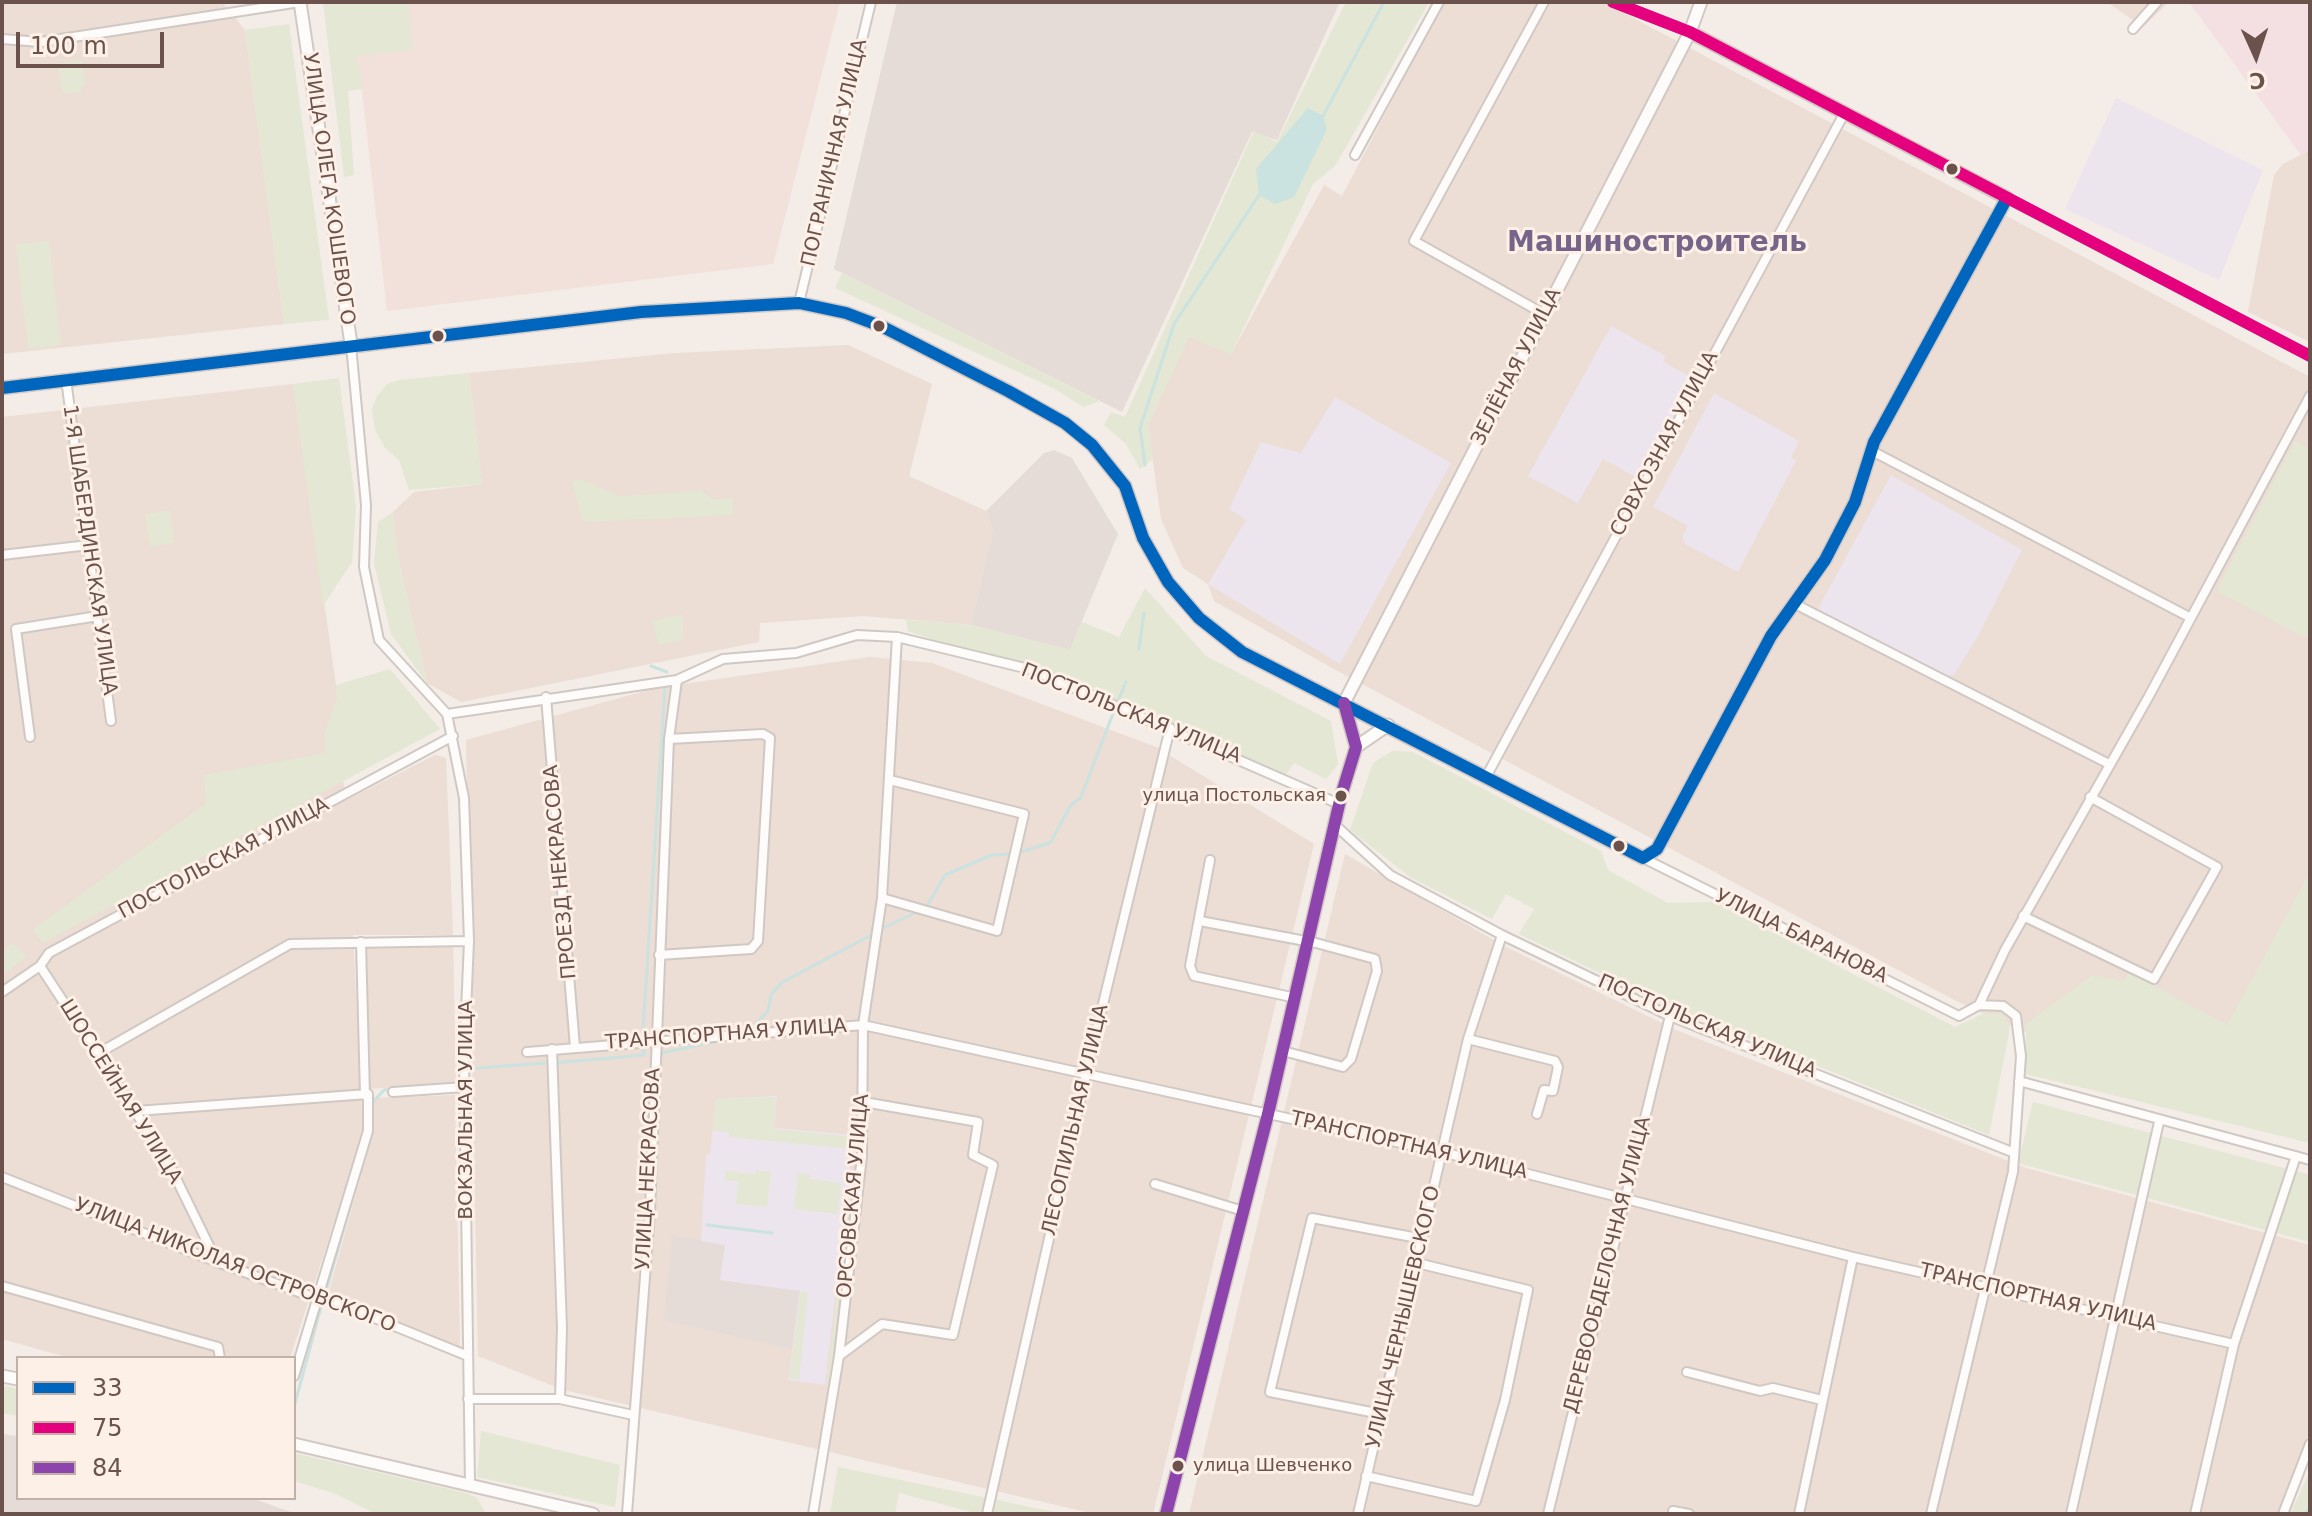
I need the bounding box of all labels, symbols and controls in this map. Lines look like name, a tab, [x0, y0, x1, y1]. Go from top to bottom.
scale bar	[20, 16, 168, 66]
north arrow	[2216, 16, 2296, 96]
text: 100 m	[30, 32, 107, 60]
street label: ПОГРАНИЧНАЯ УЛИЦА	[797, 37, 873, 269]
street label: УЛИЦА ОЛЕГА КОШЕВОГО	[297, 51, 359, 327]
text: С	[2249, 68, 2266, 93]
unlabelled marker	[1944, 161, 1960, 177]
district label: Машиностроитель	[1507, 227, 1807, 261]
street label: ЗЕЛЁНАЯ УЛИЦА	[1467, 284, 1567, 450]
unlabelled marker	[871, 318, 887, 334]
unlabelled marker	[430, 328, 446, 344]
street label: СОВХОЗНАЯ УЛИЦА	[1606, 347, 1724, 541]
street label: 1-Я ШАБЕРДИНСКАЯ УЛИЦА	[57, 403, 121, 697]
street label: ПОСТОЛЬСКАЯ УЛИЦА	[1018, 659, 1244, 769]
street label: ПРОЕЗД НЕКРАСОВА	[540, 764, 582, 980]
place label: улица Постольская	[1142, 785, 1326, 807]
marker: улица Постольская	[1333, 788, 1349, 804]
street label: ПОСТОЛЬСКАЯ УЛИЦА	[115, 793, 333, 925]
unlabelled marker	[1611, 838, 1627, 854]
street label: УЛИЦА БАРАНОВА	[1711, 885, 1891, 989]
street label: ПОСТОЛЬСКАЯ УЛИЦА	[1594, 970, 1820, 1084]
street label: ШОССЕЙНАЯ УЛИЦА	[53, 995, 187, 1189]
street label: ВОКЗАЛЬНАЯ УЛИЦА	[455, 1000, 479, 1220]
street label: ЛЕСОПИЛЬНАЯ УЛИЦА	[1038, 1002, 1114, 1238]
street label: ТРАНСПОРТНАЯ УЛИЦА	[604, 1015, 848, 1055]
street label: УЛИЦА НЕКРАСОВА	[632, 1067, 666, 1271]
street label: ОРСОВСКАЯ УЛИЦА	[833, 1093, 875, 1299]
street label: ТРАНСПОРТНАЯ УЛИЦА	[1288, 1107, 1530, 1185]
street label: ДЕРЕВООБДЕЛОЧНАЯ УЛИЦА	[1559, 1114, 1657, 1416]
street label: УЛИЦА ЧЕРНЫШЕВСКОГО	[1362, 1184, 1446, 1450]
street label: УЛИЦА НИКОЛАЯ ОСТРОВСКОГО	[71, 1194, 399, 1338]
street label: ТРАНСПОРТНАЯ УЛИЦА	[1917, 1259, 2159, 1337]
legend	[16, 1356, 296, 1500]
text: 33	[92, 1374, 123, 1402]
text: 75	[92, 1414, 123, 1442]
text: 84	[92, 1454, 123, 1482]
place label: улица Шевченко	[1193, 1455, 1352, 1477]
marker: улица Шевченко	[1170, 1458, 1186, 1474]

